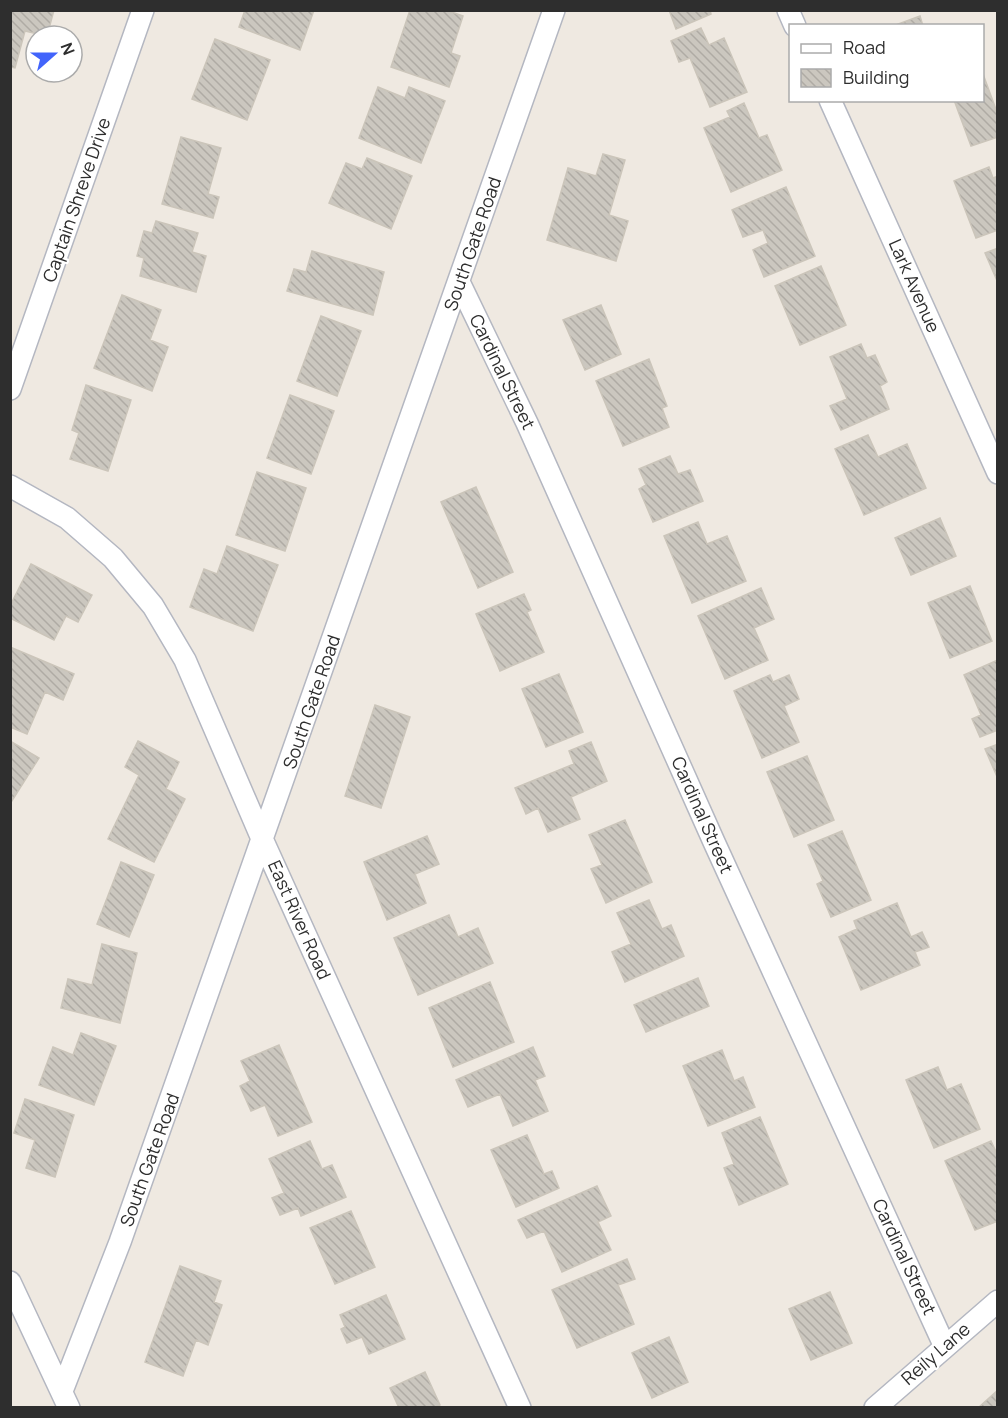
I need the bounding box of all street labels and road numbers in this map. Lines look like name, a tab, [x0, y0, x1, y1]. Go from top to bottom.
street label: Captain Shreve Drive	[37, 114, 115, 285]
street label: South Gate Road	[438, 173, 506, 314]
street label: Lark Avenue	[884, 235, 946, 336]
street label: Cardinal Street	[465, 310, 541, 433]
street label: South Gate Road	[277, 631, 345, 772]
street label: Cardinal Street	[666, 752, 739, 877]
street label: East River Road	[263, 856, 337, 983]
street label: South Gate Road	[114, 1090, 184, 1230]
street label: Cardinal Street	[868, 1195, 942, 1318]
street label: Reily Lane	[896, 1317, 975, 1390]

